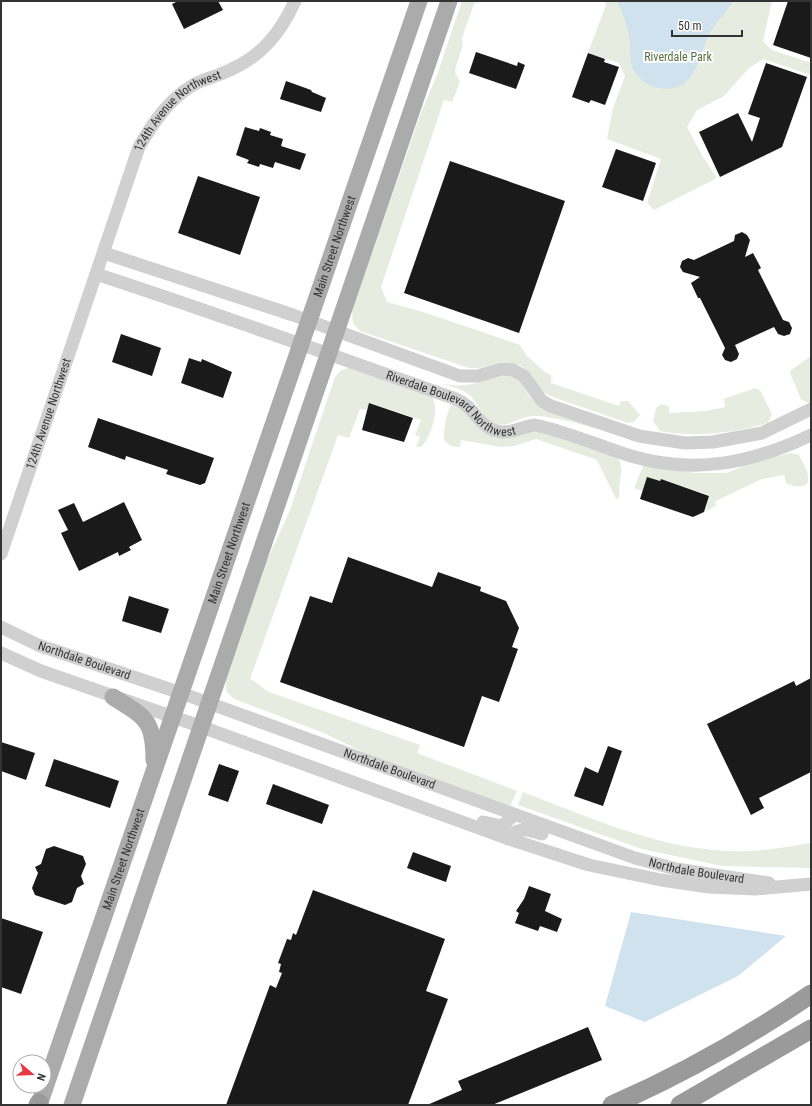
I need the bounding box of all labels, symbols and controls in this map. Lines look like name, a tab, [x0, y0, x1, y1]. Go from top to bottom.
scale bar	[672, 12, 742, 38]
text: 50 m	[678, 19, 702, 33]
park label: Riverdale Park	[644, 50, 712, 64]
street label: 124th Avenue Northwest	[131, 67, 223, 153]
street label: Main Street Northwest	[311, 193, 359, 299]
street label: 124th Avenue Northwest	[23, 356, 74, 471]
street label: Riverdale Boulevard Northwest	[384, 368, 518, 439]
street label: Main Street Northwest	[205, 500, 253, 605]
street label: Northdale Boulevard	[36, 639, 132, 683]
street label: Northdale Boulevard	[342, 746, 438, 792]
street label: Main Street Northwest	[100, 806, 148, 912]
street label: Northdale Boulevard	[647, 855, 745, 886]
north arrow	[12, 1054, 52, 1094]
text: N	[34, 1072, 48, 1083]

